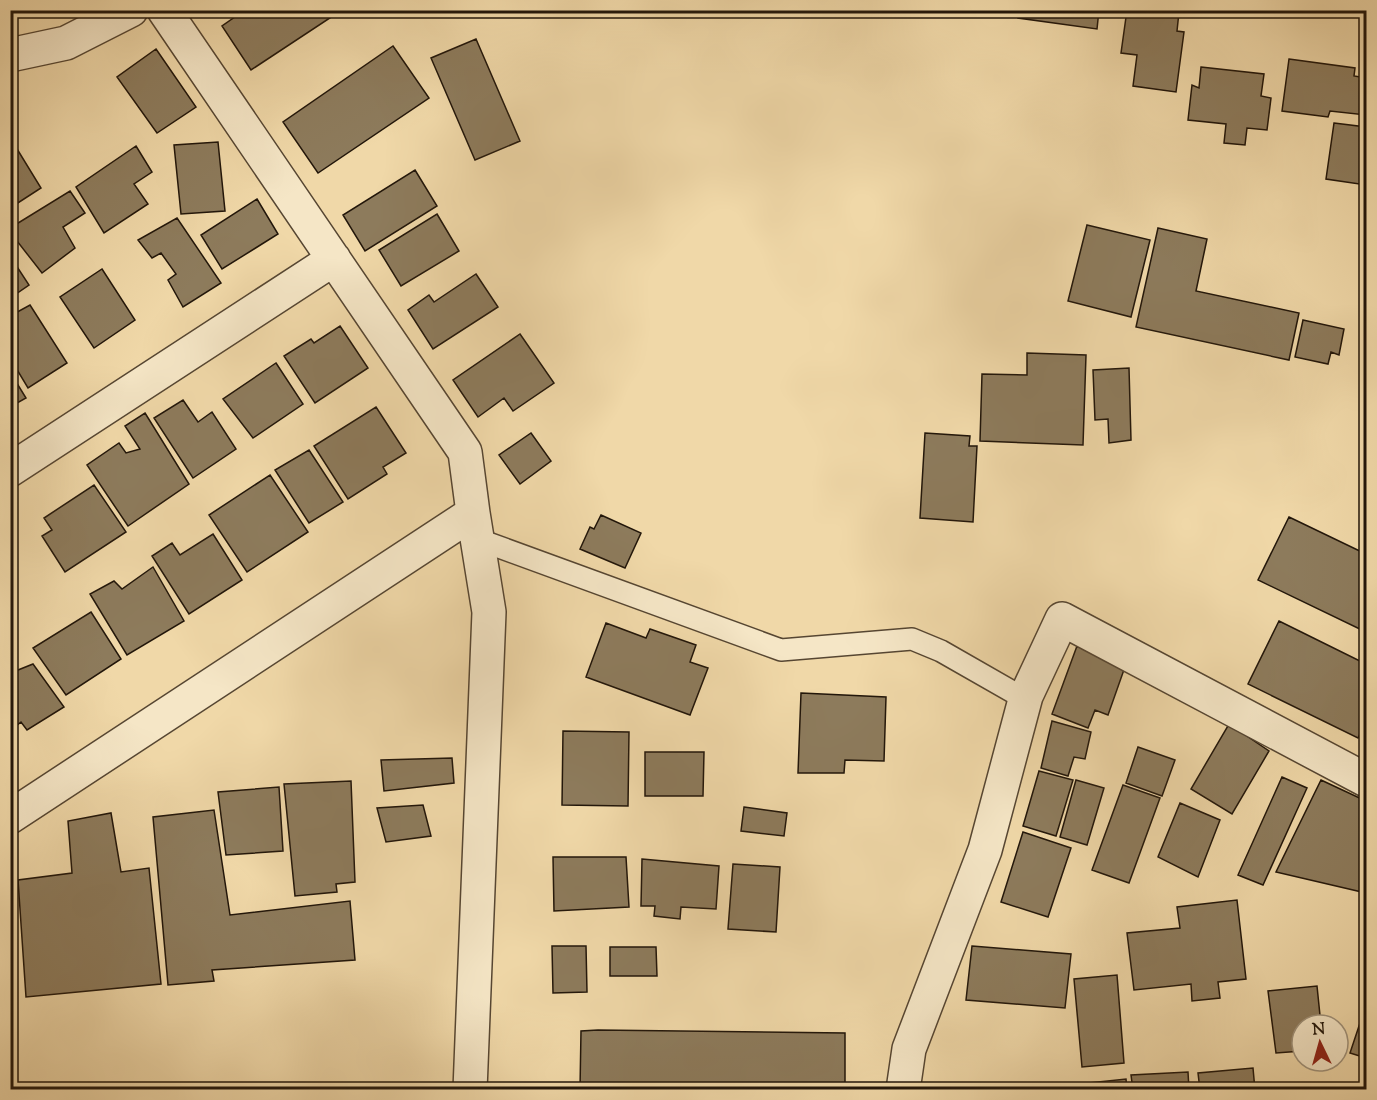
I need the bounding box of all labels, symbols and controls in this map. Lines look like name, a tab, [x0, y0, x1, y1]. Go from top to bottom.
north arrow	[1290, 1013, 1350, 1073]
text: N	[1312, 1019, 1326, 1043]

